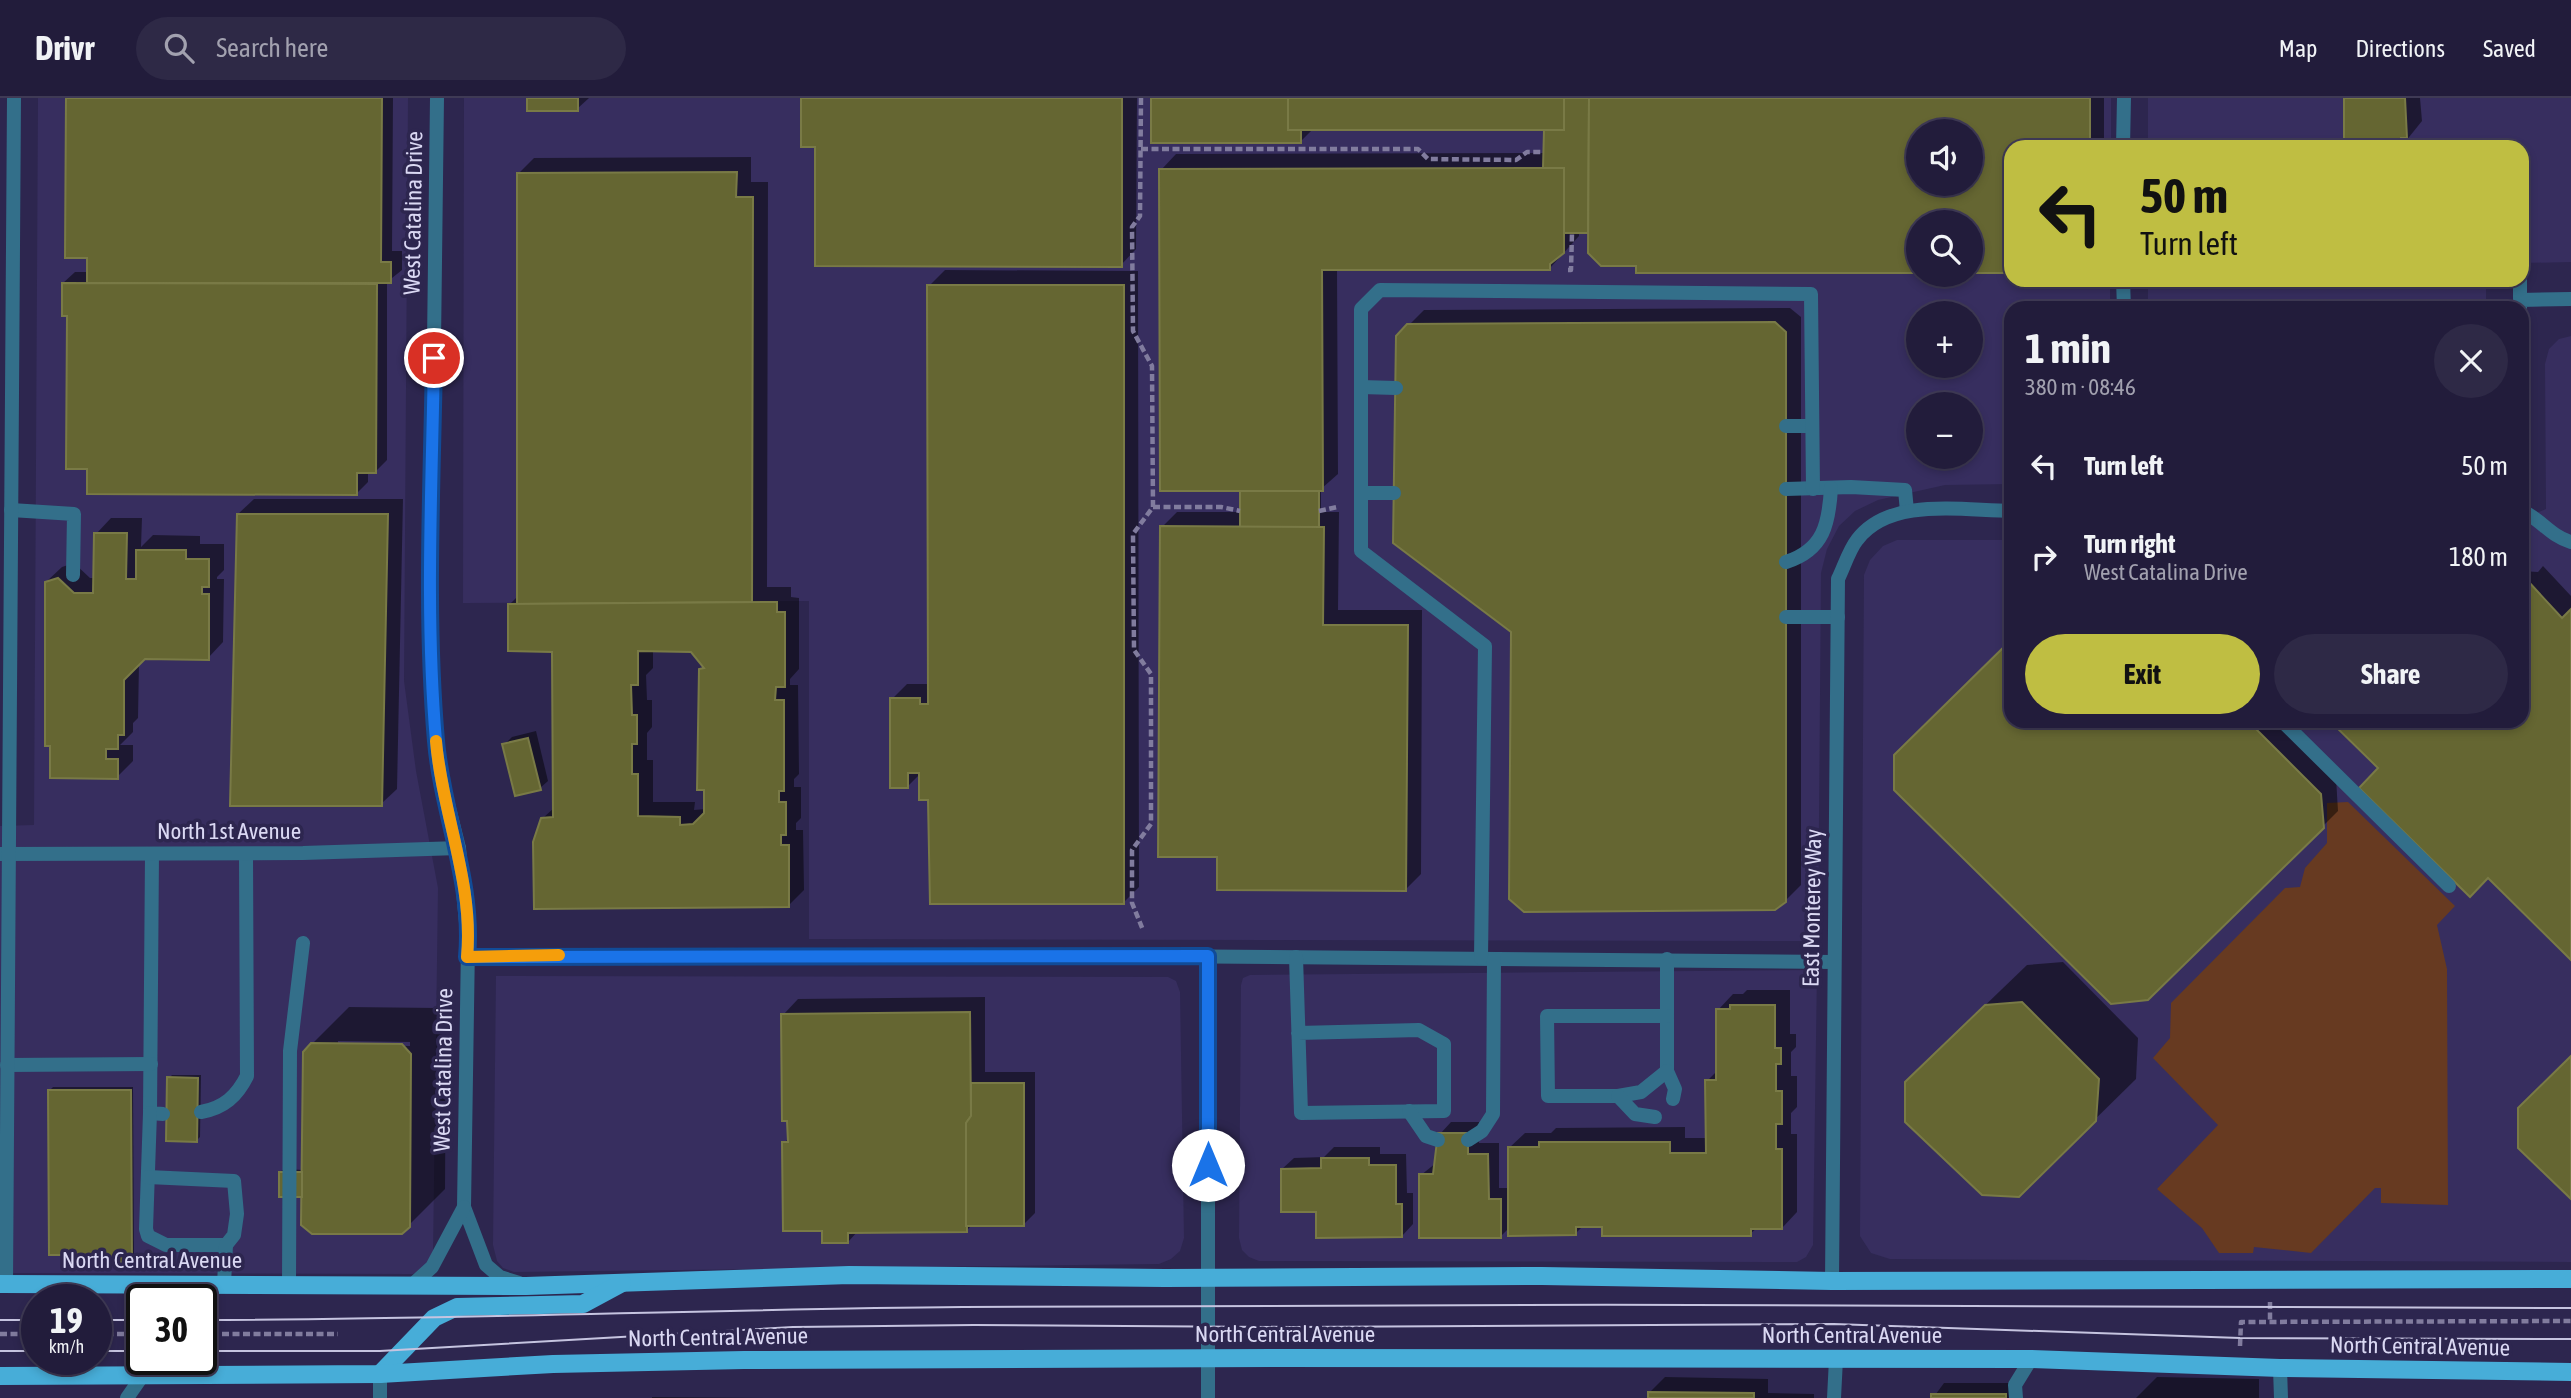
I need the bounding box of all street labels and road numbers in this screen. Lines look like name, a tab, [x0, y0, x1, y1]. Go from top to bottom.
street label: West Catalina Drive	[399, 131, 427, 295]
street label: North 1st Avenue	[157, 818, 301, 844]
street label: East Monterey Way	[1798, 829, 1826, 987]
street label: West Catalina Drive	[429, 988, 457, 1152]
street label: North Central Avenue	[62, 1247, 242, 1273]
street label: North Central Avenue	[1195, 1321, 1375, 1347]
street label: North Central Avenue	[628, 1322, 808, 1352]
street label: North Central Avenue	[1762, 1322, 1942, 1348]
street label: North Central Avenue	[2330, 1331, 2510, 1361]

